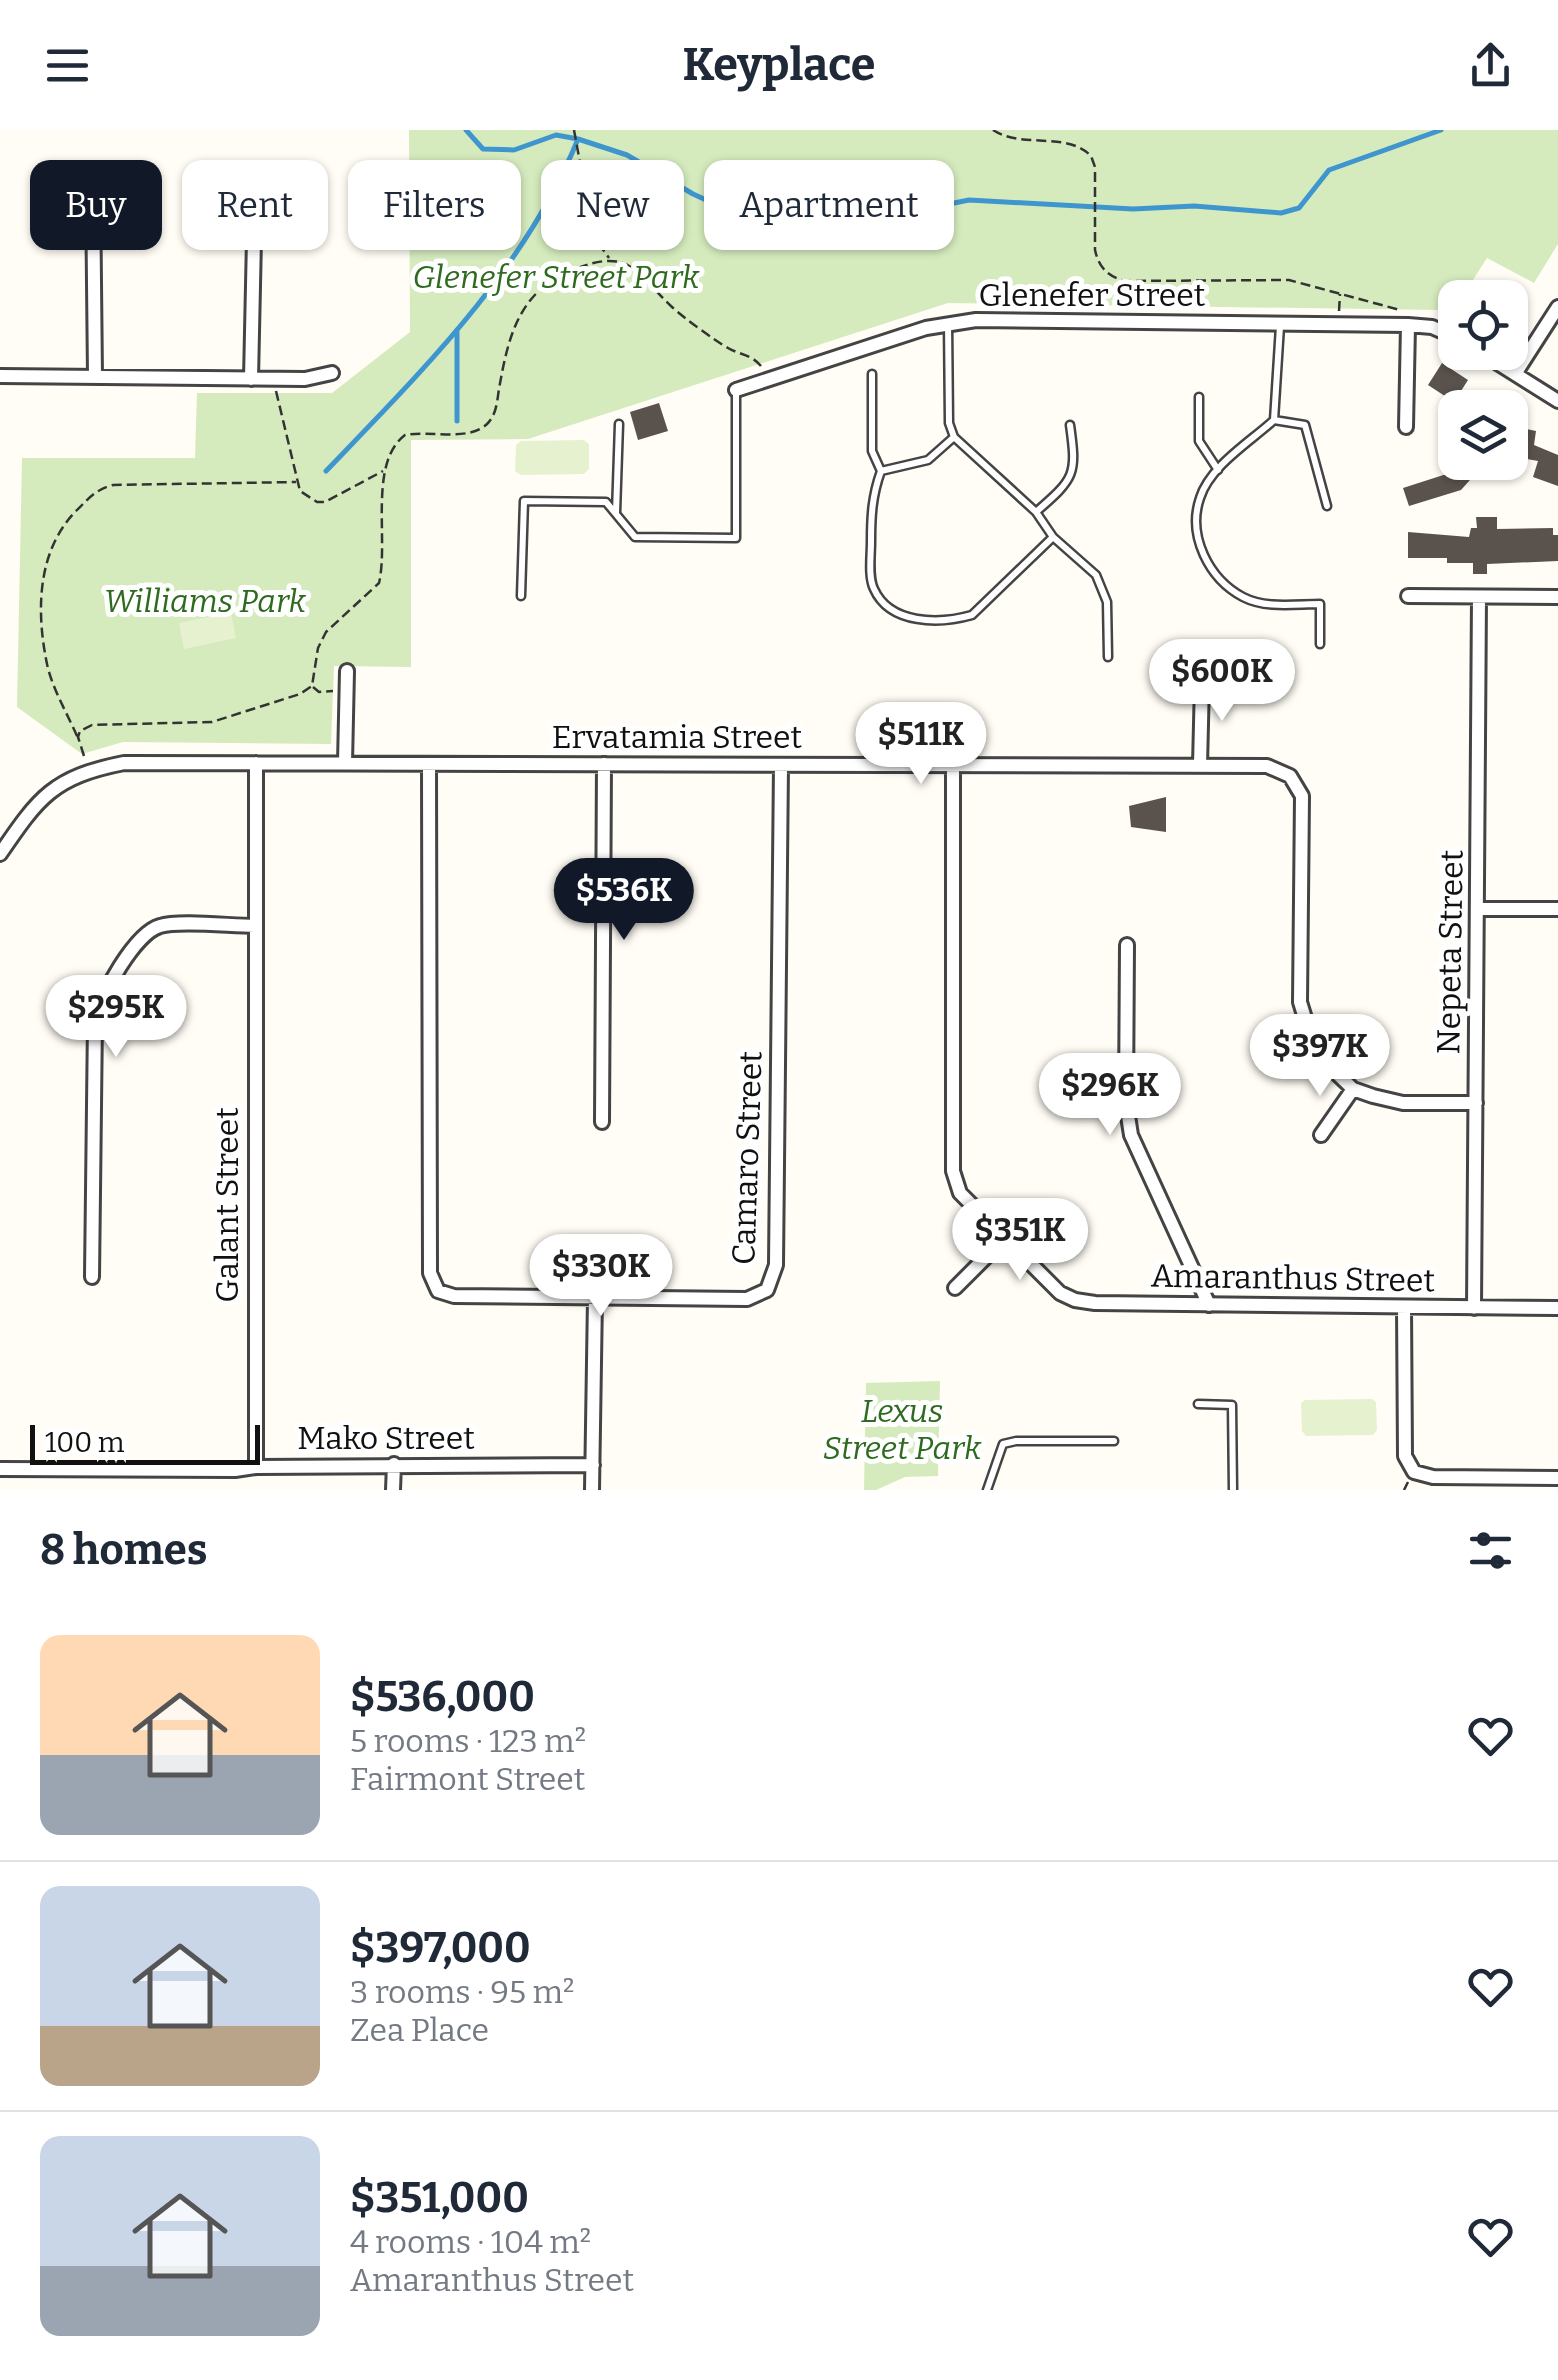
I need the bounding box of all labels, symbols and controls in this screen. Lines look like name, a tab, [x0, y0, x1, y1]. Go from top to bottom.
icon: menu	[40, 38, 95, 93]
text: Keyplace	[682, 38, 876, 92]
icon: share	[1463, 38, 1518, 93]
chip: Buy	[30, 160, 162, 250]
chip: Rent	[182, 160, 328, 250]
chip: Filters	[348, 160, 521, 250]
chip: New	[541, 160, 684, 250]
chip: Apartment	[704, 160, 954, 250]
park label: Glenefer Street Park	[413, 258, 700, 296]
street label: Glenefer Street	[979, 276, 1206, 314]
map controls	[1438, 280, 1528, 480]
button: locate	[1438, 280, 1528, 370]
button: layers	[1438, 390, 1528, 480]
park label: Williams Park	[104, 582, 307, 620]
pin: $600K	[1152, 639, 1292, 724]
text: $600K	[1171, 652, 1273, 690]
pin: $511K	[851, 702, 991, 787]
text: $511K	[877, 715, 965, 753]
street label: Ervatamia Street	[552, 718, 803, 756]
street label: Nepeta Street	[1429, 849, 1471, 1055]
pin: $536K	[554, 858, 694, 943]
text: $536K	[576, 871, 672, 909]
pin: $295K	[46, 975, 186, 1060]
text: $295K	[68, 988, 164, 1026]
pin: $397K	[1250, 1014, 1390, 1099]
text: $397K	[1272, 1027, 1368, 1065]
street label: Camaro Street	[724, 1050, 770, 1266]
pin: $296K	[1040, 1053, 1180, 1138]
text: $296K	[1061, 1066, 1159, 1104]
street label: Galant Street	[208, 1107, 246, 1303]
pin: $351K	[950, 1198, 1090, 1283]
text: $351K	[974, 1211, 1066, 1249]
pin: $330K	[531, 1234, 671, 1319]
text: $330K	[552, 1247, 650, 1285]
street label: Amaranthus Street	[1151, 1257, 1436, 1299]
park label: Lexus Street Park	[823, 1392, 982, 1467]
street label: Mako Street	[297, 1419, 475, 1457]
scale bar	[30, 1420, 260, 1464]
text: 100 m	[45, 1426, 125, 1459]
icon: filters	[1463, 1523, 1518, 1578]
text: 8 homes	[40, 1525, 208, 1575]
text: $536,000	[350, 1672, 535, 1722]
icon: home	[120, 1675, 240, 1795]
icon: heart	[1463, 1708, 1518, 1763]
text: 5 rooms · 123 m²	[350, 1722, 586, 1760]
text: Fairmont Street	[350, 1760, 585, 1798]
text: $397,000	[350, 1923, 531, 1973]
icon: home	[120, 1926, 240, 2046]
icon: heart	[1463, 1959, 1518, 2014]
text: 3 rooms · 95 m²	[350, 1973, 574, 2011]
text: Zea Place	[350, 2011, 489, 2049]
text: $351,000	[350, 2173, 529, 2223]
icon: home	[120, 2176, 240, 2296]
icon: heart	[1463, 2209, 1518, 2264]
text: 4 rooms · 104 m²	[350, 2223, 591, 2261]
text: Amaranthus Street	[350, 2261, 634, 2299]

